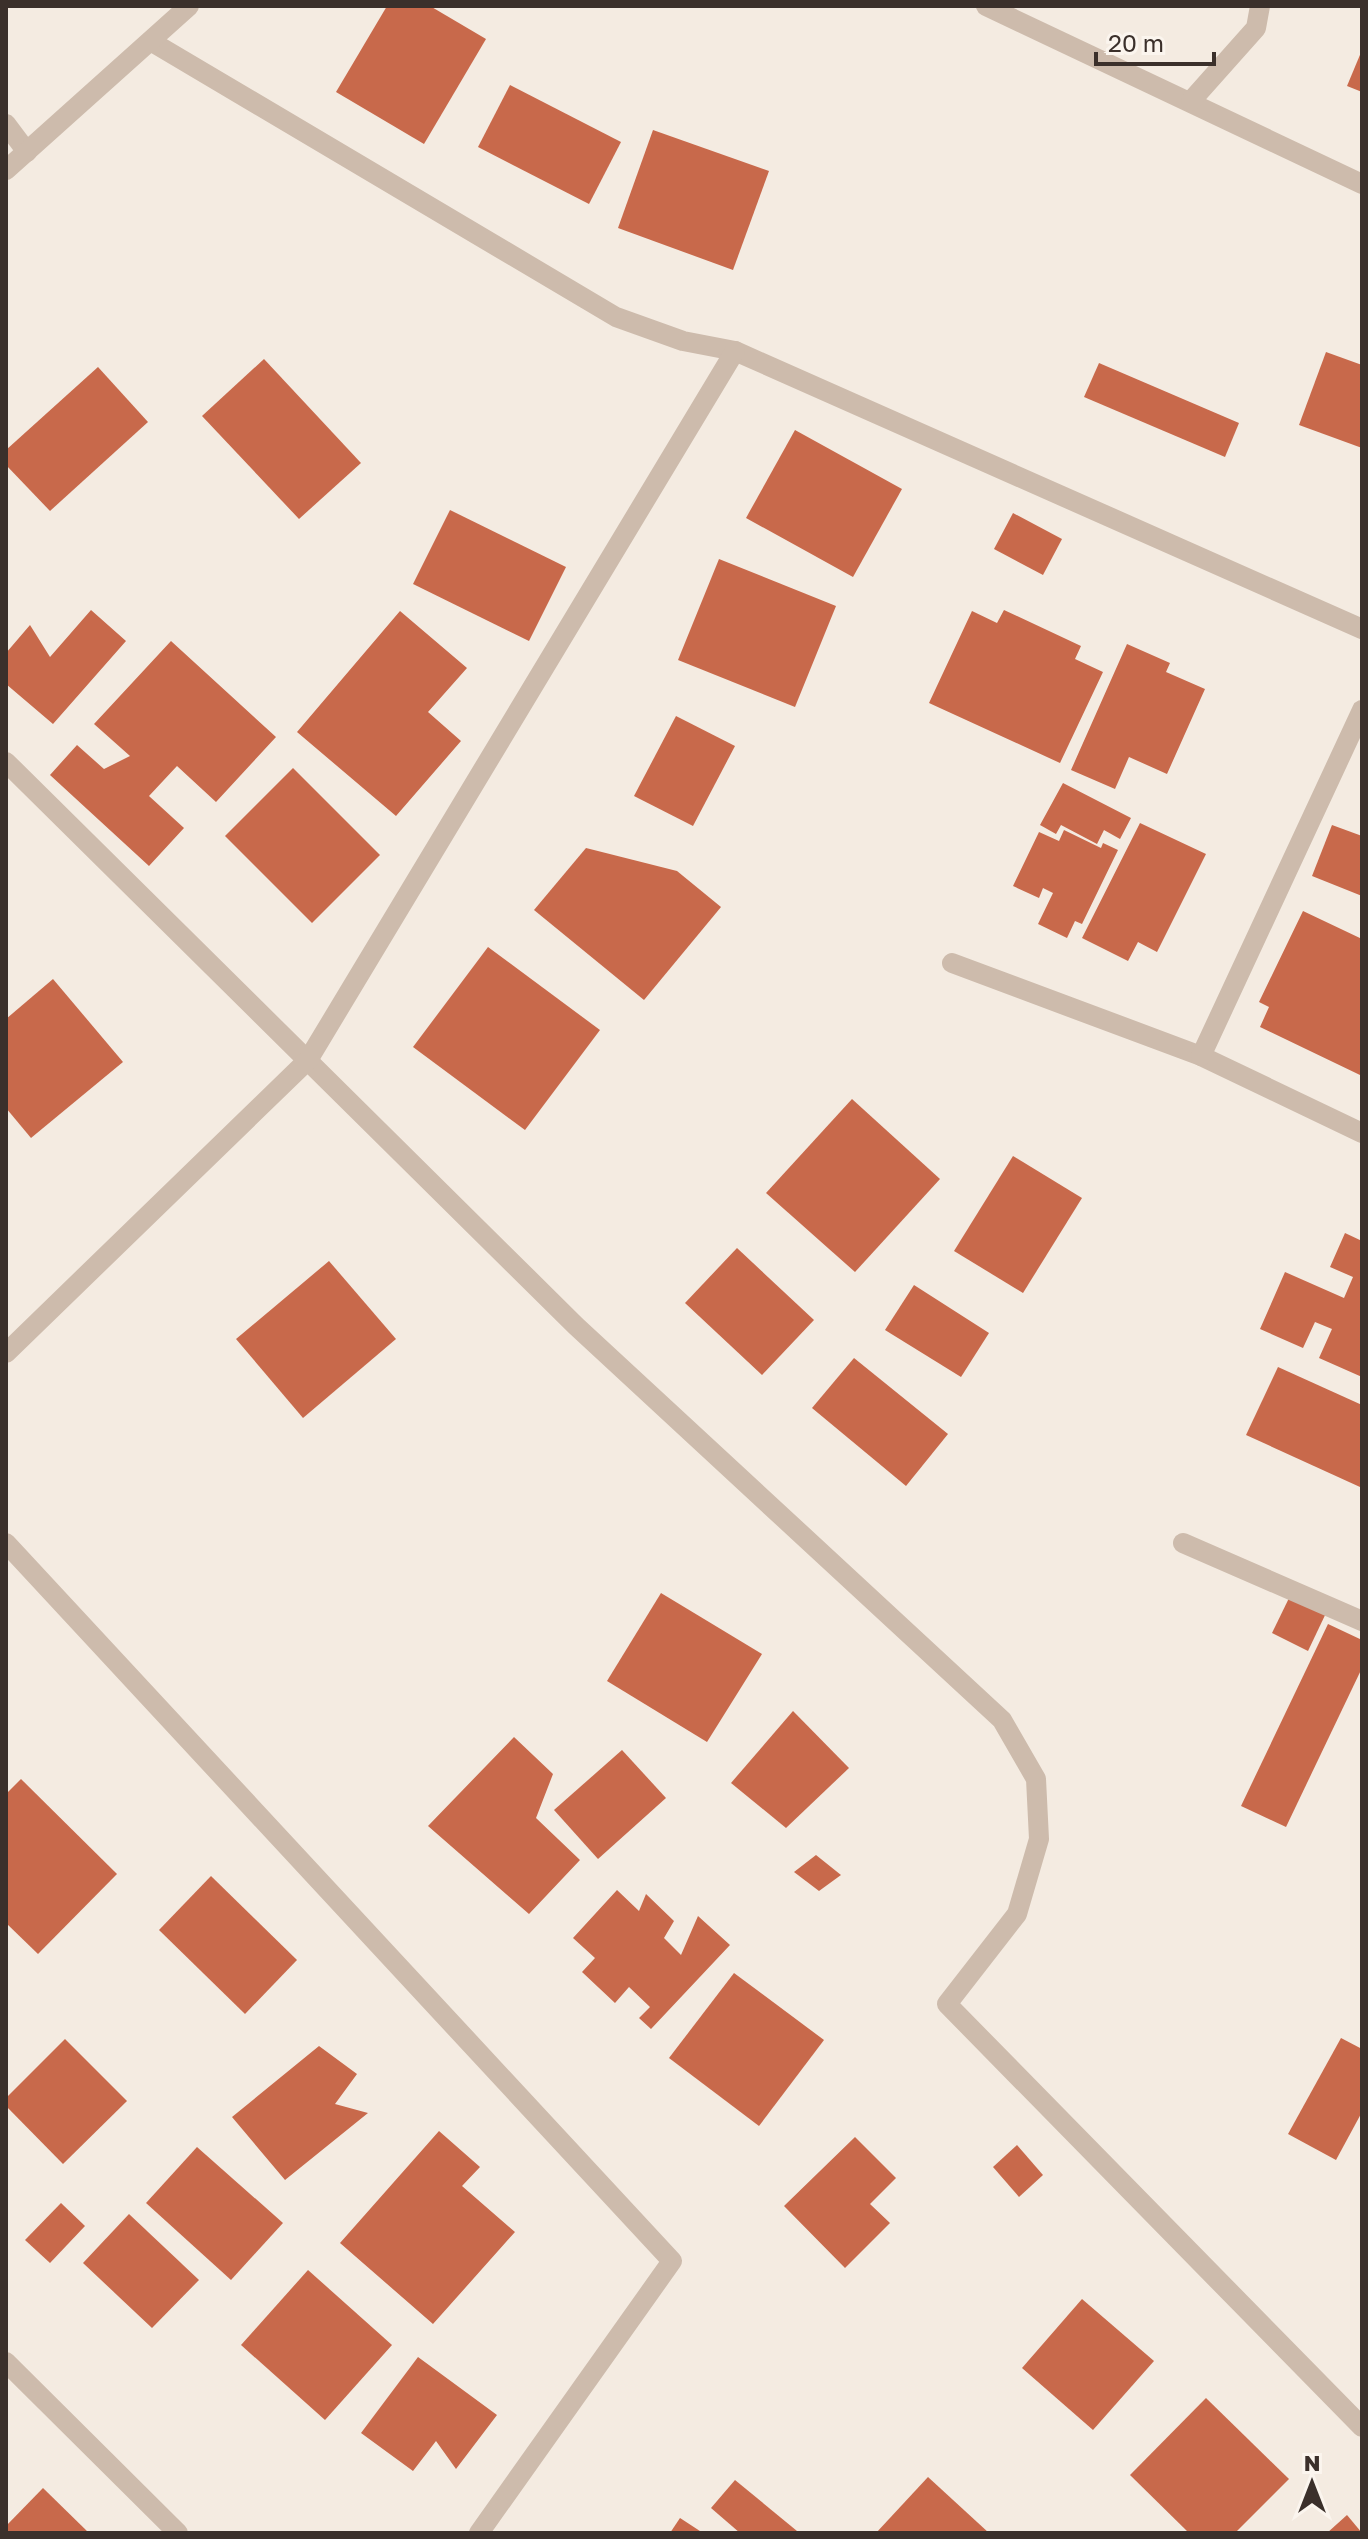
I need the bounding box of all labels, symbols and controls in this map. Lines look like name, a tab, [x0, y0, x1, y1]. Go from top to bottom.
scale bar	[1096, 16, 1214, 66]
text: 20 m	[1108, 28, 1164, 57]
north arrow	[1272, 2443, 1352, 2523]
text: N	[1304, 2449, 1320, 2476]

